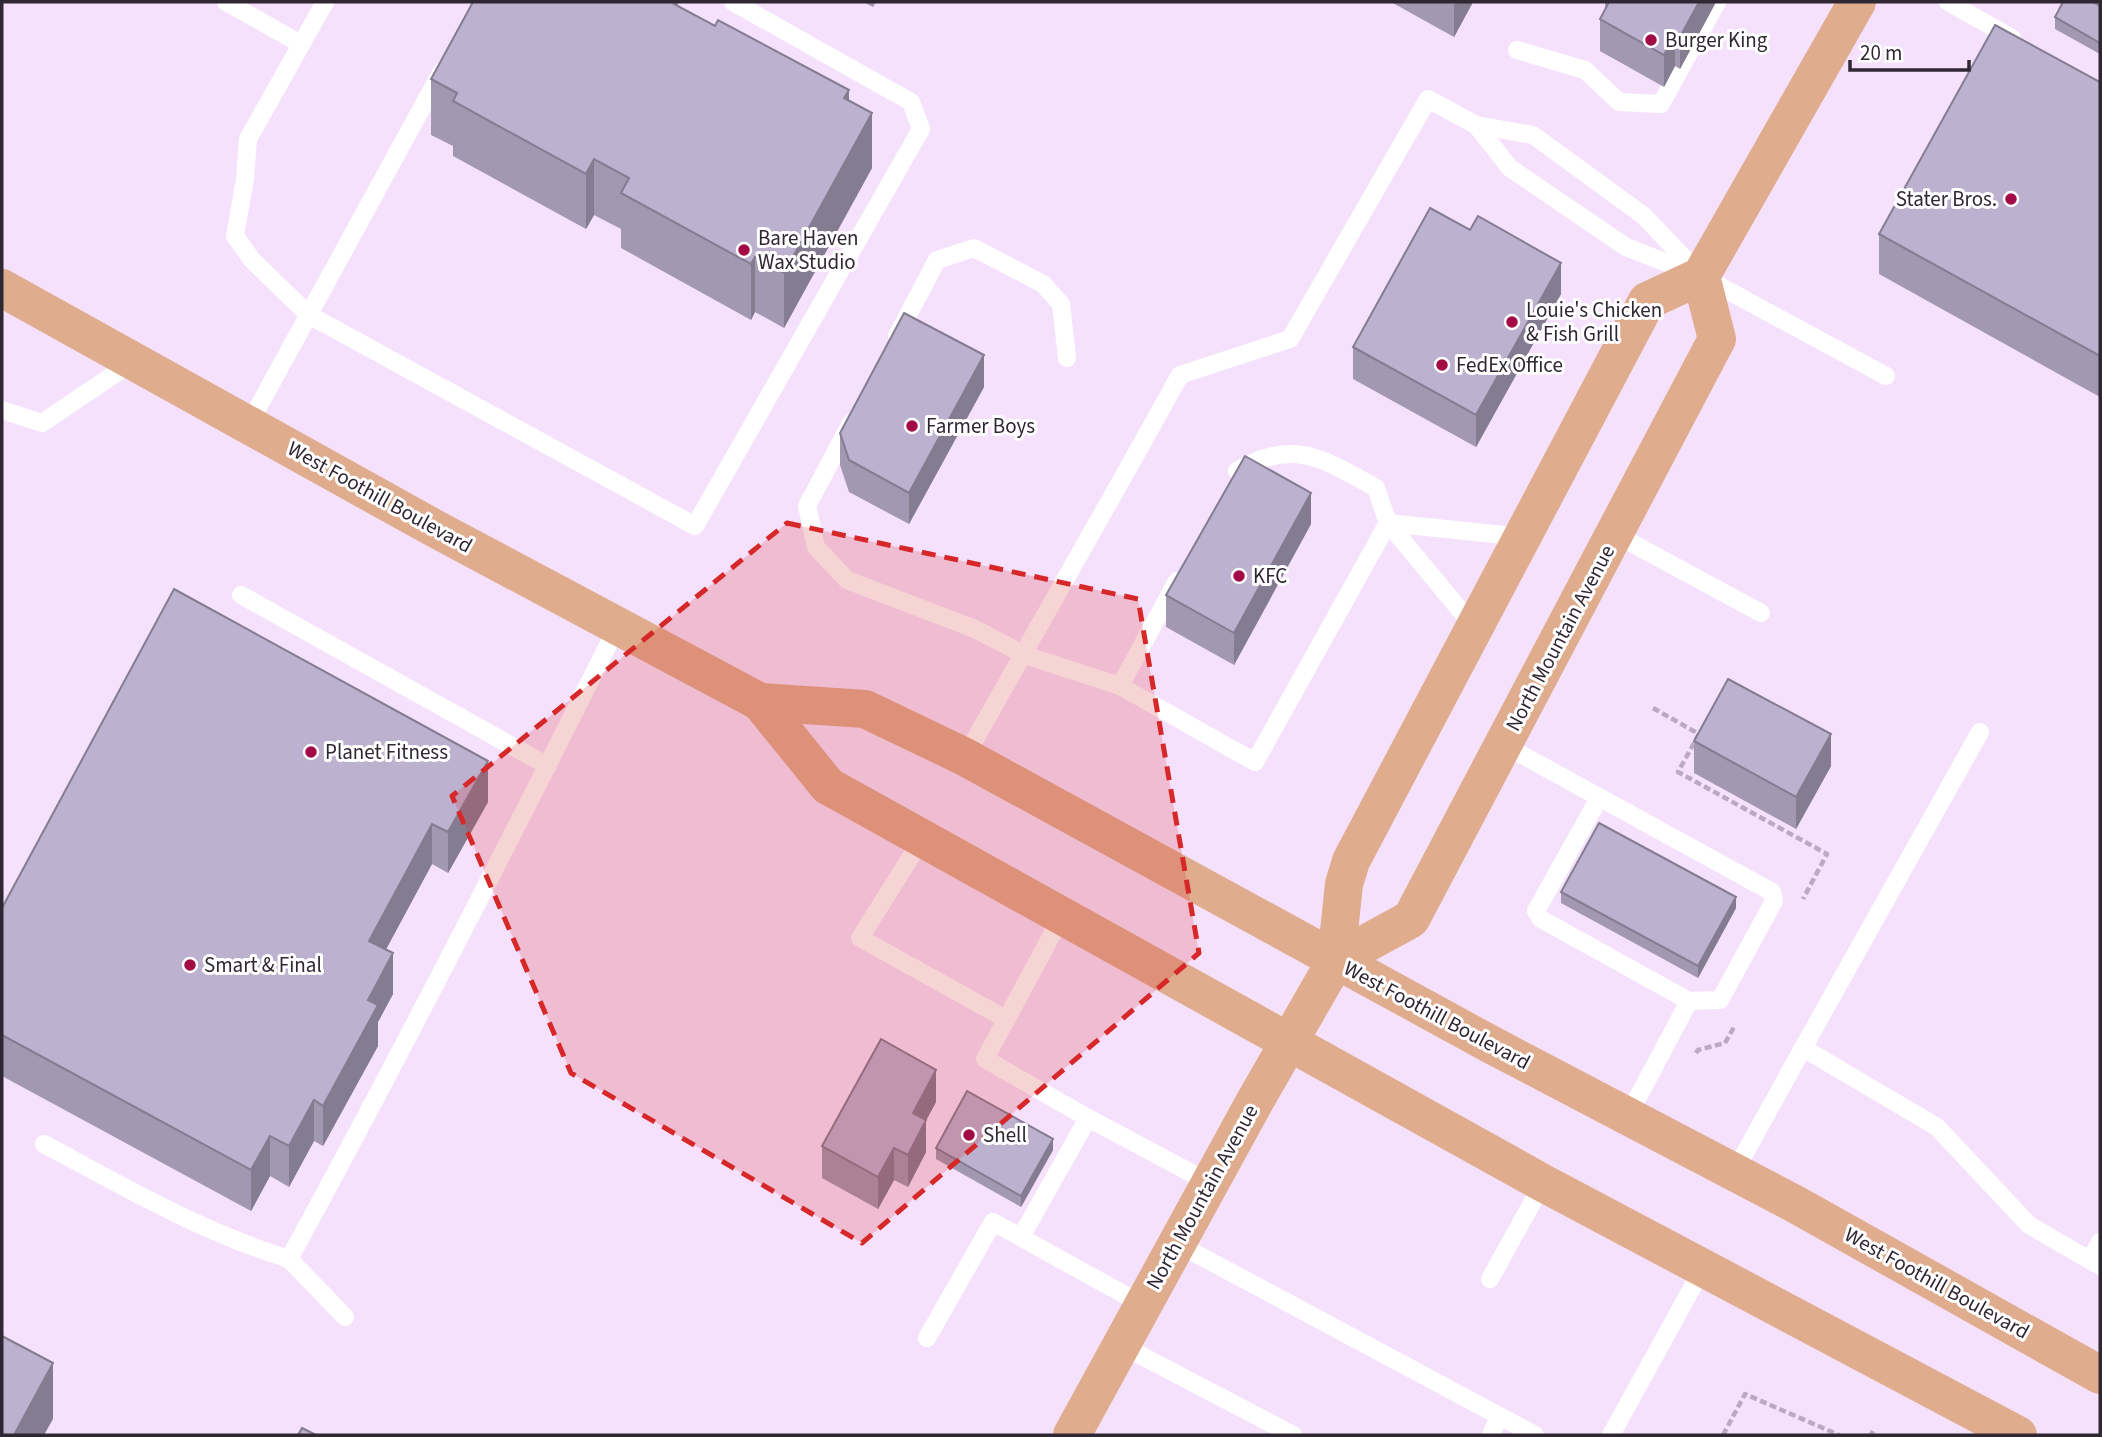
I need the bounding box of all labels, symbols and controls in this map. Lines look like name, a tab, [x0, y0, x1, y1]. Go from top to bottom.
place label: Burger King	[1665, 25, 1768, 55]
scale bar	[1850, 28, 1969, 72]
marker: Burger King	[1643, 32, 1659, 48]
text: 20 m	[1860, 38, 1902, 68]
place label: Stater Bros.	[1896, 184, 1997, 214]
marker: Stater Bros.	[2003, 191, 2019, 207]
place label: Bare Haven Wax Studio	[758, 223, 859, 277]
marker: Bare Haven Wax Studio	[736, 242, 752, 258]
place label: Louie's Chicken & Fish Grill	[1526, 295, 1662, 349]
marker: Louie's Chicken & Fish Grill	[1504, 314, 1520, 330]
place label: FedEx Office	[1456, 350, 1563, 380]
marker: FedEx Office	[1434, 357, 1450, 373]
place label: Farmer Boys	[926, 411, 1035, 441]
marker: Farmer Boys	[904, 418, 920, 434]
street label: West Foothill Boulevard	[282, 434, 478, 560]
street label: North Mountain Avenue	[1498, 539, 1622, 737]
place label: KFC	[1253, 561, 1287, 591]
marker: KFC	[1231, 568, 1247, 584]
place label: Planet Fitness	[325, 737, 448, 767]
marker: Planet Fitness	[303, 744, 319, 760]
place label: Smart & Final	[204, 950, 322, 980]
street label: West Foothill Boulevard	[1338, 953, 1536, 1077]
marker: Smart & Final	[182, 957, 198, 973]
street label: North Mountain Avenue	[1139, 1099, 1265, 1295]
place label: Shell	[983, 1120, 1027, 1150]
marker: Shell	[961, 1127, 977, 1143]
street label: West Foothill Boulevard	[1839, 1220, 2035, 1346]

